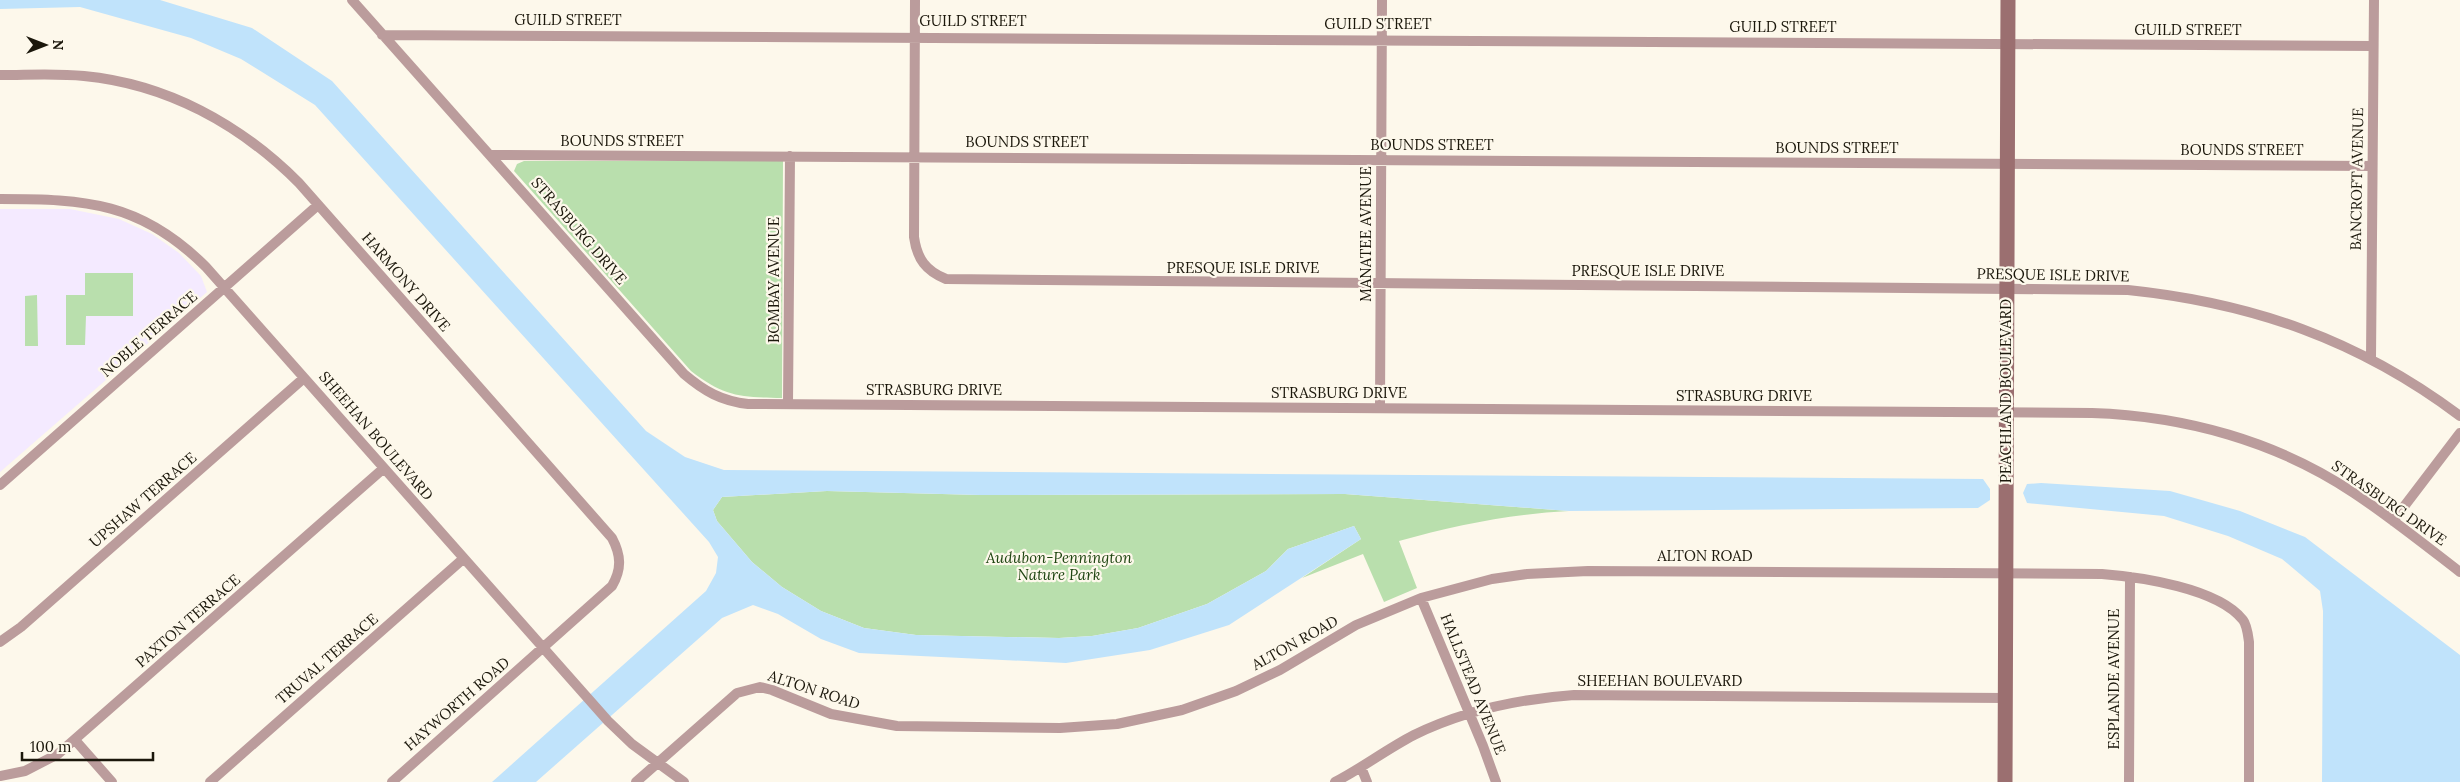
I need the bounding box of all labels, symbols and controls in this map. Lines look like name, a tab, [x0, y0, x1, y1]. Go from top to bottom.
street label: GUILD STREET	[514, 10, 622, 29]
street label: GUILD STREET	[919, 11, 1027, 30]
street label: GUILD STREET	[1324, 14, 1432, 33]
street label: GUILD STREET	[1729, 17, 1837, 36]
north arrow	[20, 20, 70, 70]
street label: GUILD STREET	[2134, 20, 2242, 39]
text: N	[49, 40, 67, 51]
street label: BANCROFT AVENUE	[2346, 107, 2367, 251]
street label: BOUNDS STREET	[560, 131, 684, 150]
street label: BOUNDS STREET	[965, 132, 1089, 151]
street label: BOUNDS STREET	[1370, 135, 1494, 154]
street label: BOUNDS STREET	[1775, 138, 1899, 157]
street label: BOUNDS STREET	[2180, 140, 2304, 159]
street label: MANATEE AVENUE	[1356, 166, 1375, 302]
street label: STRASBURG DRIVE	[528, 173, 631, 288]
street label: BOMBAY AVENUE	[764, 217, 783, 343]
street label: HARMONY DRIVE	[358, 228, 455, 335]
street label: PRESQUE ISLE DRIVE	[1167, 258, 1319, 277]
street label: PRESQUE ISLE DRIVE	[1572, 261, 1724, 280]
street label: PRESQUE ISLE DRIVE	[1976, 264, 2130, 285]
street label: NOBLE TERRACE	[96, 286, 201, 381]
street label: PEACHLAND BOULEVARD	[1996, 299, 2015, 483]
street label: SHEEHAN BOULEVARD	[315, 367, 438, 504]
street label: STRASBURG DRIVE	[866, 380, 1002, 399]
street label: STRASBURG DRIVE	[1271, 383, 1407, 402]
street label: STRASBURG DRIVE	[1676, 386, 1812, 405]
street label: UPSHAW TERRACE	[85, 448, 200, 551]
street label: STRASBURG DRIVE	[2328, 456, 2450, 549]
street label: ALTON ROAD	[1656, 546, 1753, 565]
park label: Audubon-Pennington Nature Park	[985, 548, 1133, 584]
street label: PAXTON TERRACE	[131, 570, 244, 671]
street label: TRUVAL TERRACE	[272, 609, 382, 708]
street label: ESPLANDE AVENUE	[2104, 609, 2123, 749]
street label: ALTON ROAD	[1247, 611, 1341, 675]
street label: HALLSTEAD AVENUE	[1436, 611, 1510, 757]
street label: HAYWORTH ROAD	[400, 653, 513, 755]
street label: ALTON ROAD	[765, 665, 863, 713]
street label: SHEEHAN BOULEVARD	[1578, 671, 1742, 690]
scale bar	[22, 730, 154, 762]
text: 100 m	[30, 737, 71, 756]

